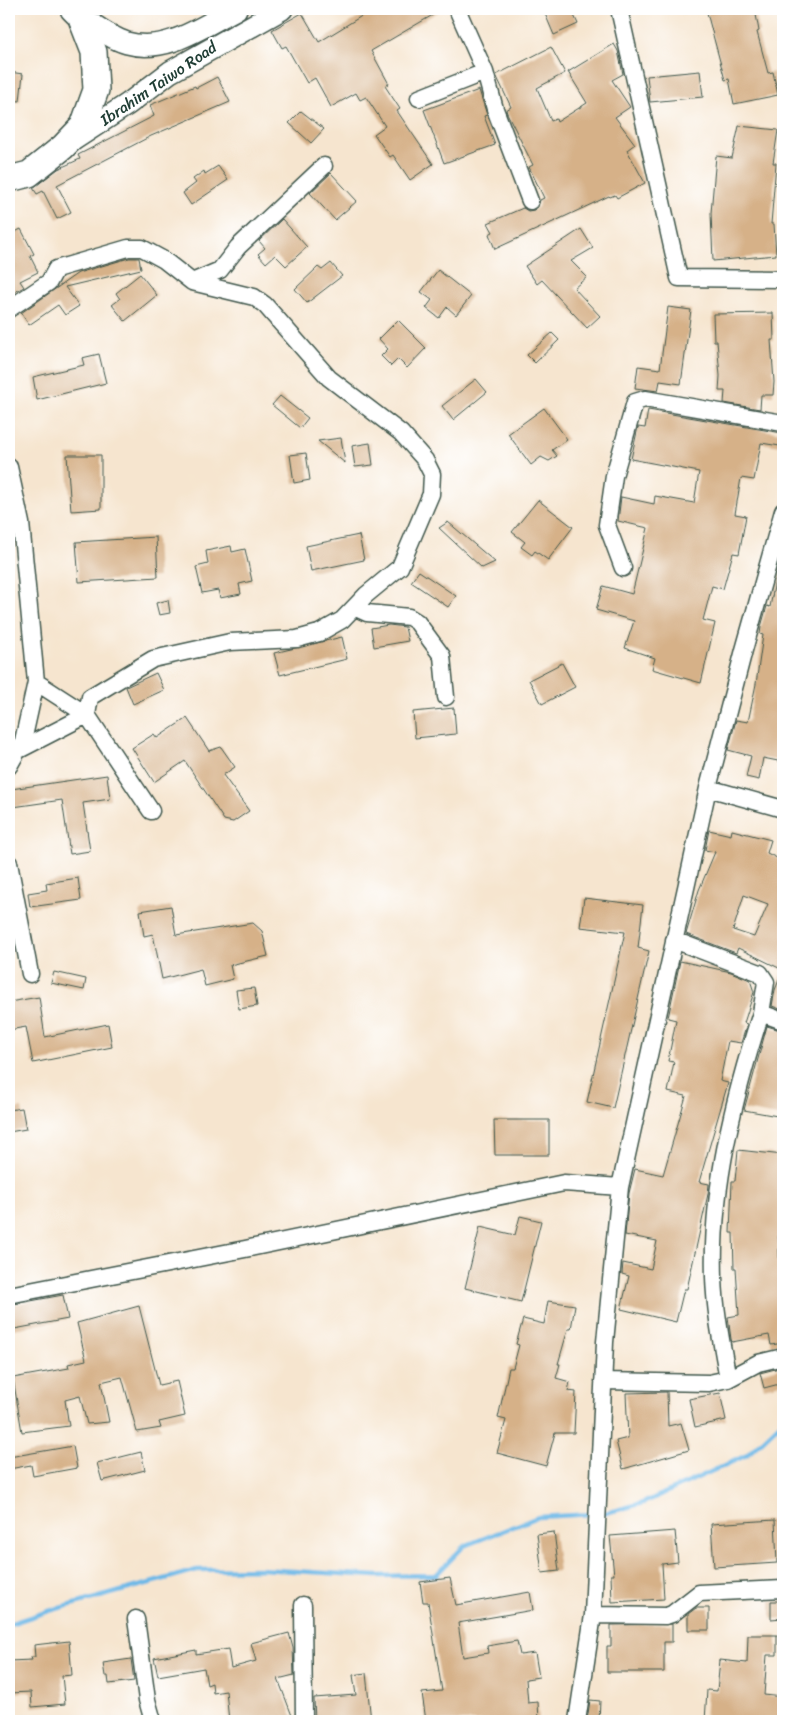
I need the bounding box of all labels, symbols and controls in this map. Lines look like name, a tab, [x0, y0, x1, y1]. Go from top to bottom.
street label: Ibrahim Taiwo Road	[93, 32, 224, 134]

